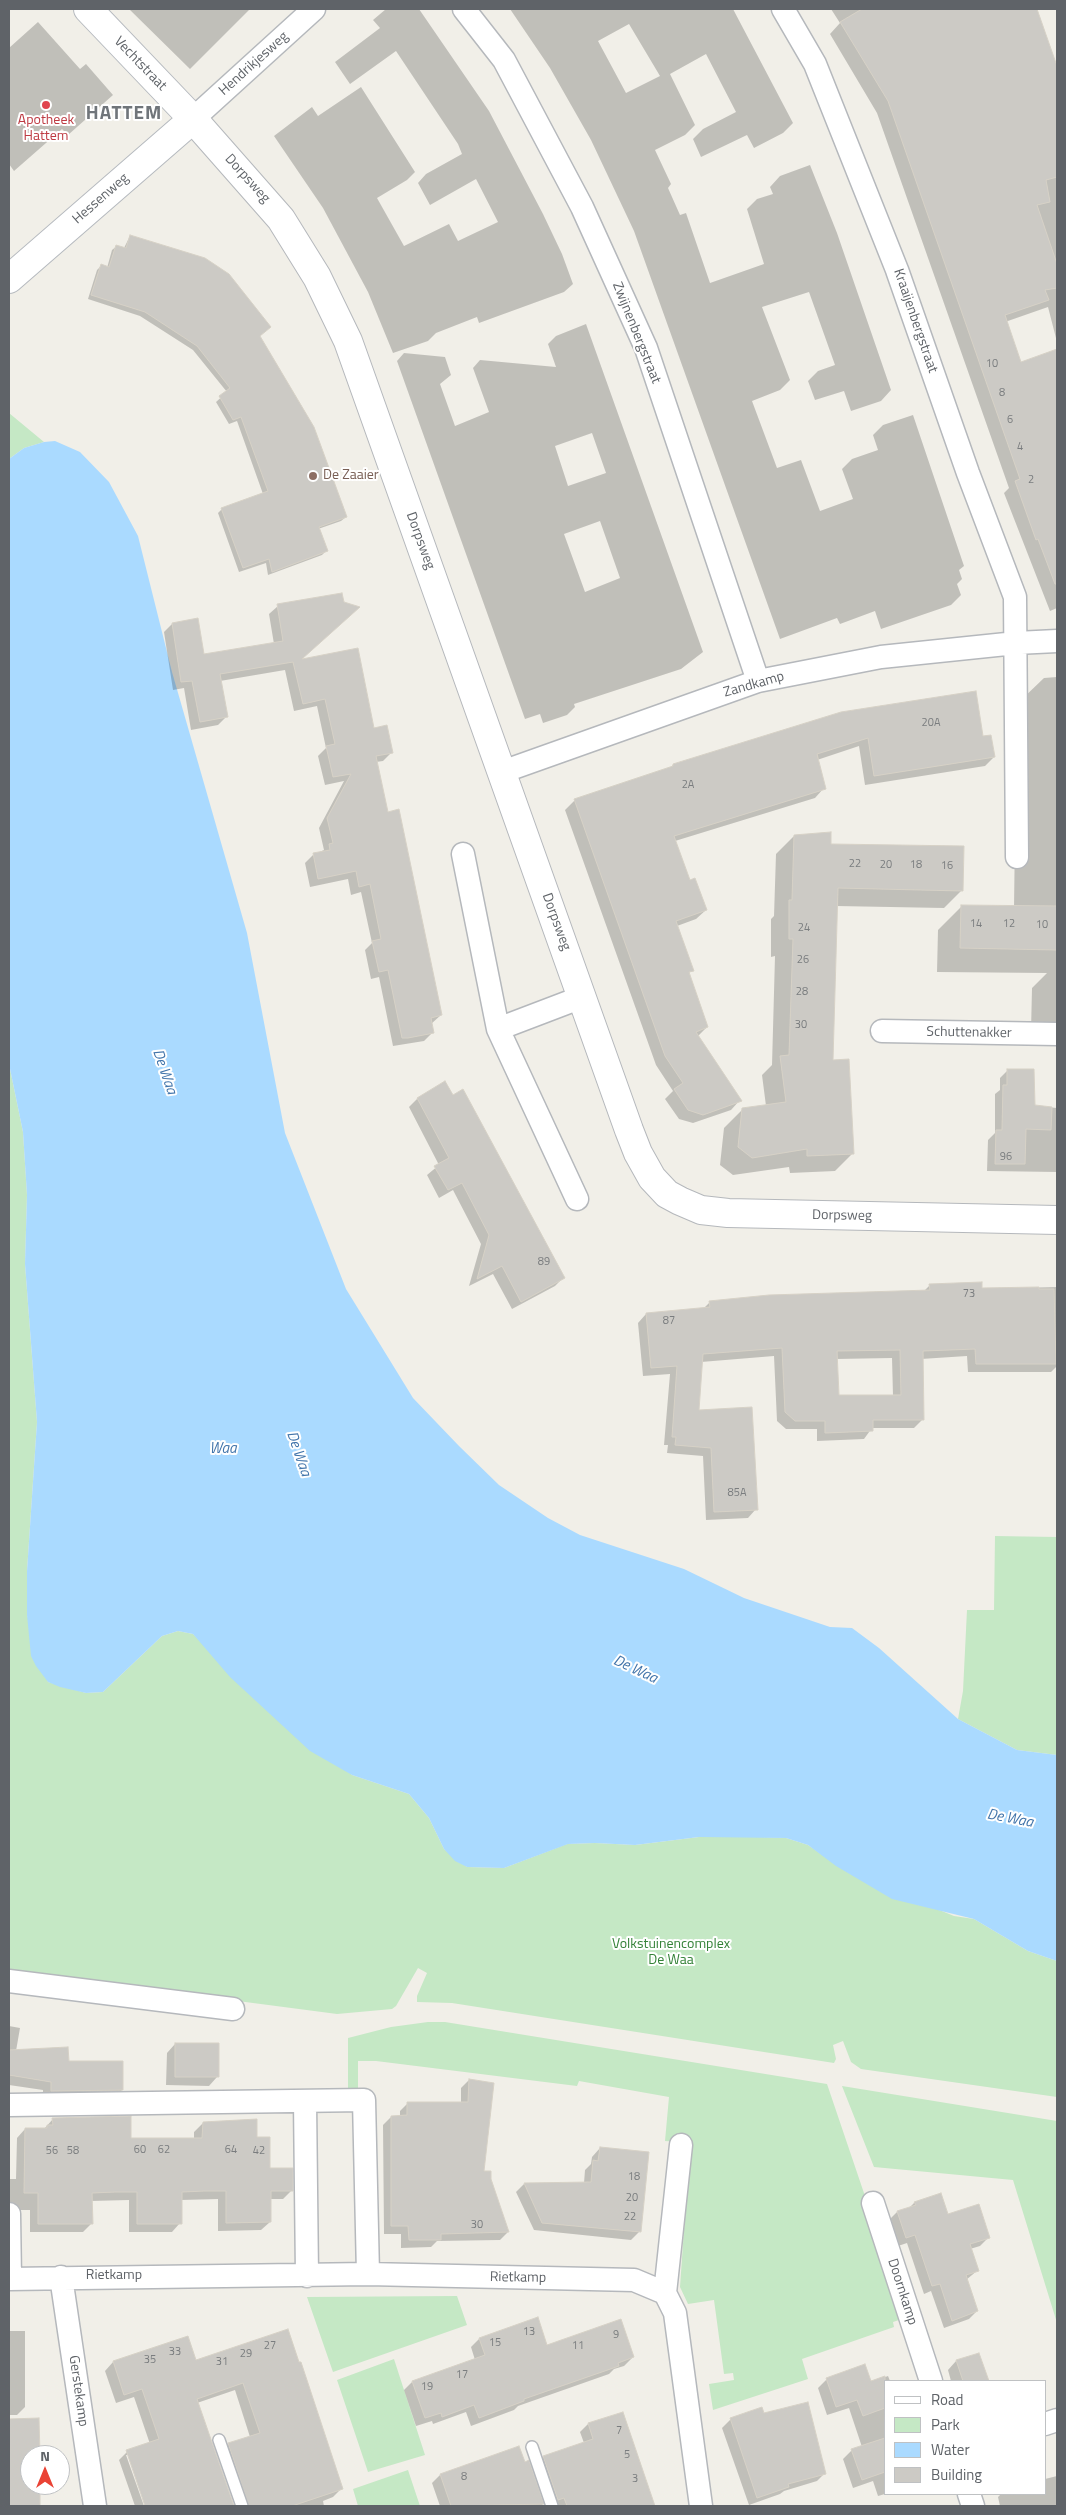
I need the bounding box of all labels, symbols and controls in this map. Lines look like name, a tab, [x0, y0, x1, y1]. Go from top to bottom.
street label: Hendrikjesweg	[216, 29, 292, 99]
street label: Vechtstraat	[110, 34, 170, 94]
marker: Apotheek Hattem	[40, 99, 52, 111]
district label: HATTEM	[85, 103, 163, 125]
place label: Apotheek Hattem	[18, 113, 74, 146]
street label: Dorpsweg	[221, 151, 273, 207]
street label: Hessenweg	[70, 170, 132, 228]
street label: Kraaijenbergstraat	[889, 267, 941, 375]
street label: Zwijnenbergstraat	[608, 280, 664, 386]
house number: 10	[986, 357, 998, 371]
house number: 8	[999, 386, 1005, 400]
house number: 6	[1007, 413, 1013, 427]
house number: 4	[1017, 440, 1023, 454]
place label: De Zaaier	[323, 468, 379, 484]
marker: De Zaaier	[307, 470, 319, 482]
house number: 2	[1028, 473, 1034, 487]
street label: Dorpsweg	[402, 510, 438, 572]
street label: Zandkamp	[722, 668, 786, 702]
house number: 20A	[922, 716, 940, 730]
house number: 2A	[682, 778, 694, 792]
house number: 22	[849, 857, 861, 871]
house number: 20	[880, 858, 892, 872]
house number: 18	[910, 858, 922, 872]
house number: 16	[941, 859, 953, 873]
street label: Dorpsweg	[538, 891, 574, 953]
house number: 14	[970, 917, 982, 931]
house number: 12	[1003, 917, 1015, 931]
house number: 10	[1036, 918, 1048, 932]
house number: 24	[798, 921, 810, 935]
house number: 26	[797, 953, 809, 967]
house number: 28	[796, 985, 808, 999]
house number: 30	[795, 1018, 807, 1032]
street label: Schuttenakker	[926, 1024, 1012, 1042]
water label: De Waa	[148, 1047, 180, 1097]
house number: 96	[1000, 1150, 1012, 1164]
street label: Dorpsweg	[812, 1207, 872, 1225]
house number: 89	[538, 1255, 550, 1269]
house number: 73	[963, 1287, 975, 1301]
house number: 87	[663, 1314, 675, 1328]
water label: De Waa	[282, 1429, 314, 1479]
water label: Waa	[209, 1440, 237, 1458]
house number: 85A	[728, 1486, 746, 1500]
water label: De Waa	[610, 1652, 660, 1688]
water label: De Waa	[985, 1806, 1035, 1832]
park label: Volkstuinencomplex De Waa	[612, 1937, 730, 1970]
house number: 60	[134, 2143, 146, 2157]
house number: 62	[158, 2143, 170, 2157]
house number: 64	[225, 2143, 237, 2157]
house number: 56	[46, 2144, 58, 2158]
house number: 58	[67, 2144, 79, 2158]
house number: 42	[253, 2144, 265, 2158]
house number: 18	[628, 2170, 640, 2184]
house number: 20	[626, 2191, 638, 2205]
house number: 22	[624, 2210, 636, 2224]
house number: 30	[471, 2218, 483, 2232]
street label: Doornkamp	[883, 2257, 921, 2327]
street label: Rietkamp	[86, 2268, 142, 2284]
street label: Rietkamp	[490, 2269, 546, 2287]
house number: 13	[523, 2325, 535, 2339]
house number: 9	[613, 2328, 619, 2342]
house number: 15	[489, 2336, 501, 2350]
house number: 27	[264, 2339, 276, 2353]
house number: 11	[572, 2339, 584, 2353]
house number: 33	[169, 2345, 181, 2359]
house number: 29	[240, 2347, 252, 2361]
house number: 35	[144, 2353, 156, 2367]
street label: Gerstekamp	[65, 2354, 91, 2428]
house number: 31	[216, 2355, 228, 2369]
house number: 17	[456, 2368, 468, 2382]
house number: 19	[421, 2380, 433, 2394]
legend	[884, 2380, 1046, 2495]
text: Road	[931, 2388, 963, 2411]
text: Park	[931, 2413, 960, 2436]
house number: 7	[616, 2424, 622, 2438]
text: Water	[931, 2438, 970, 2461]
north arrow	[20, 2445, 70, 2495]
text: N	[40, 2445, 50, 2466]
house number: 5	[624, 2448, 630, 2462]
text: Building	[931, 2463, 982, 2486]
house number: 8	[461, 2470, 467, 2484]
house number: 3	[632, 2472, 638, 2486]

